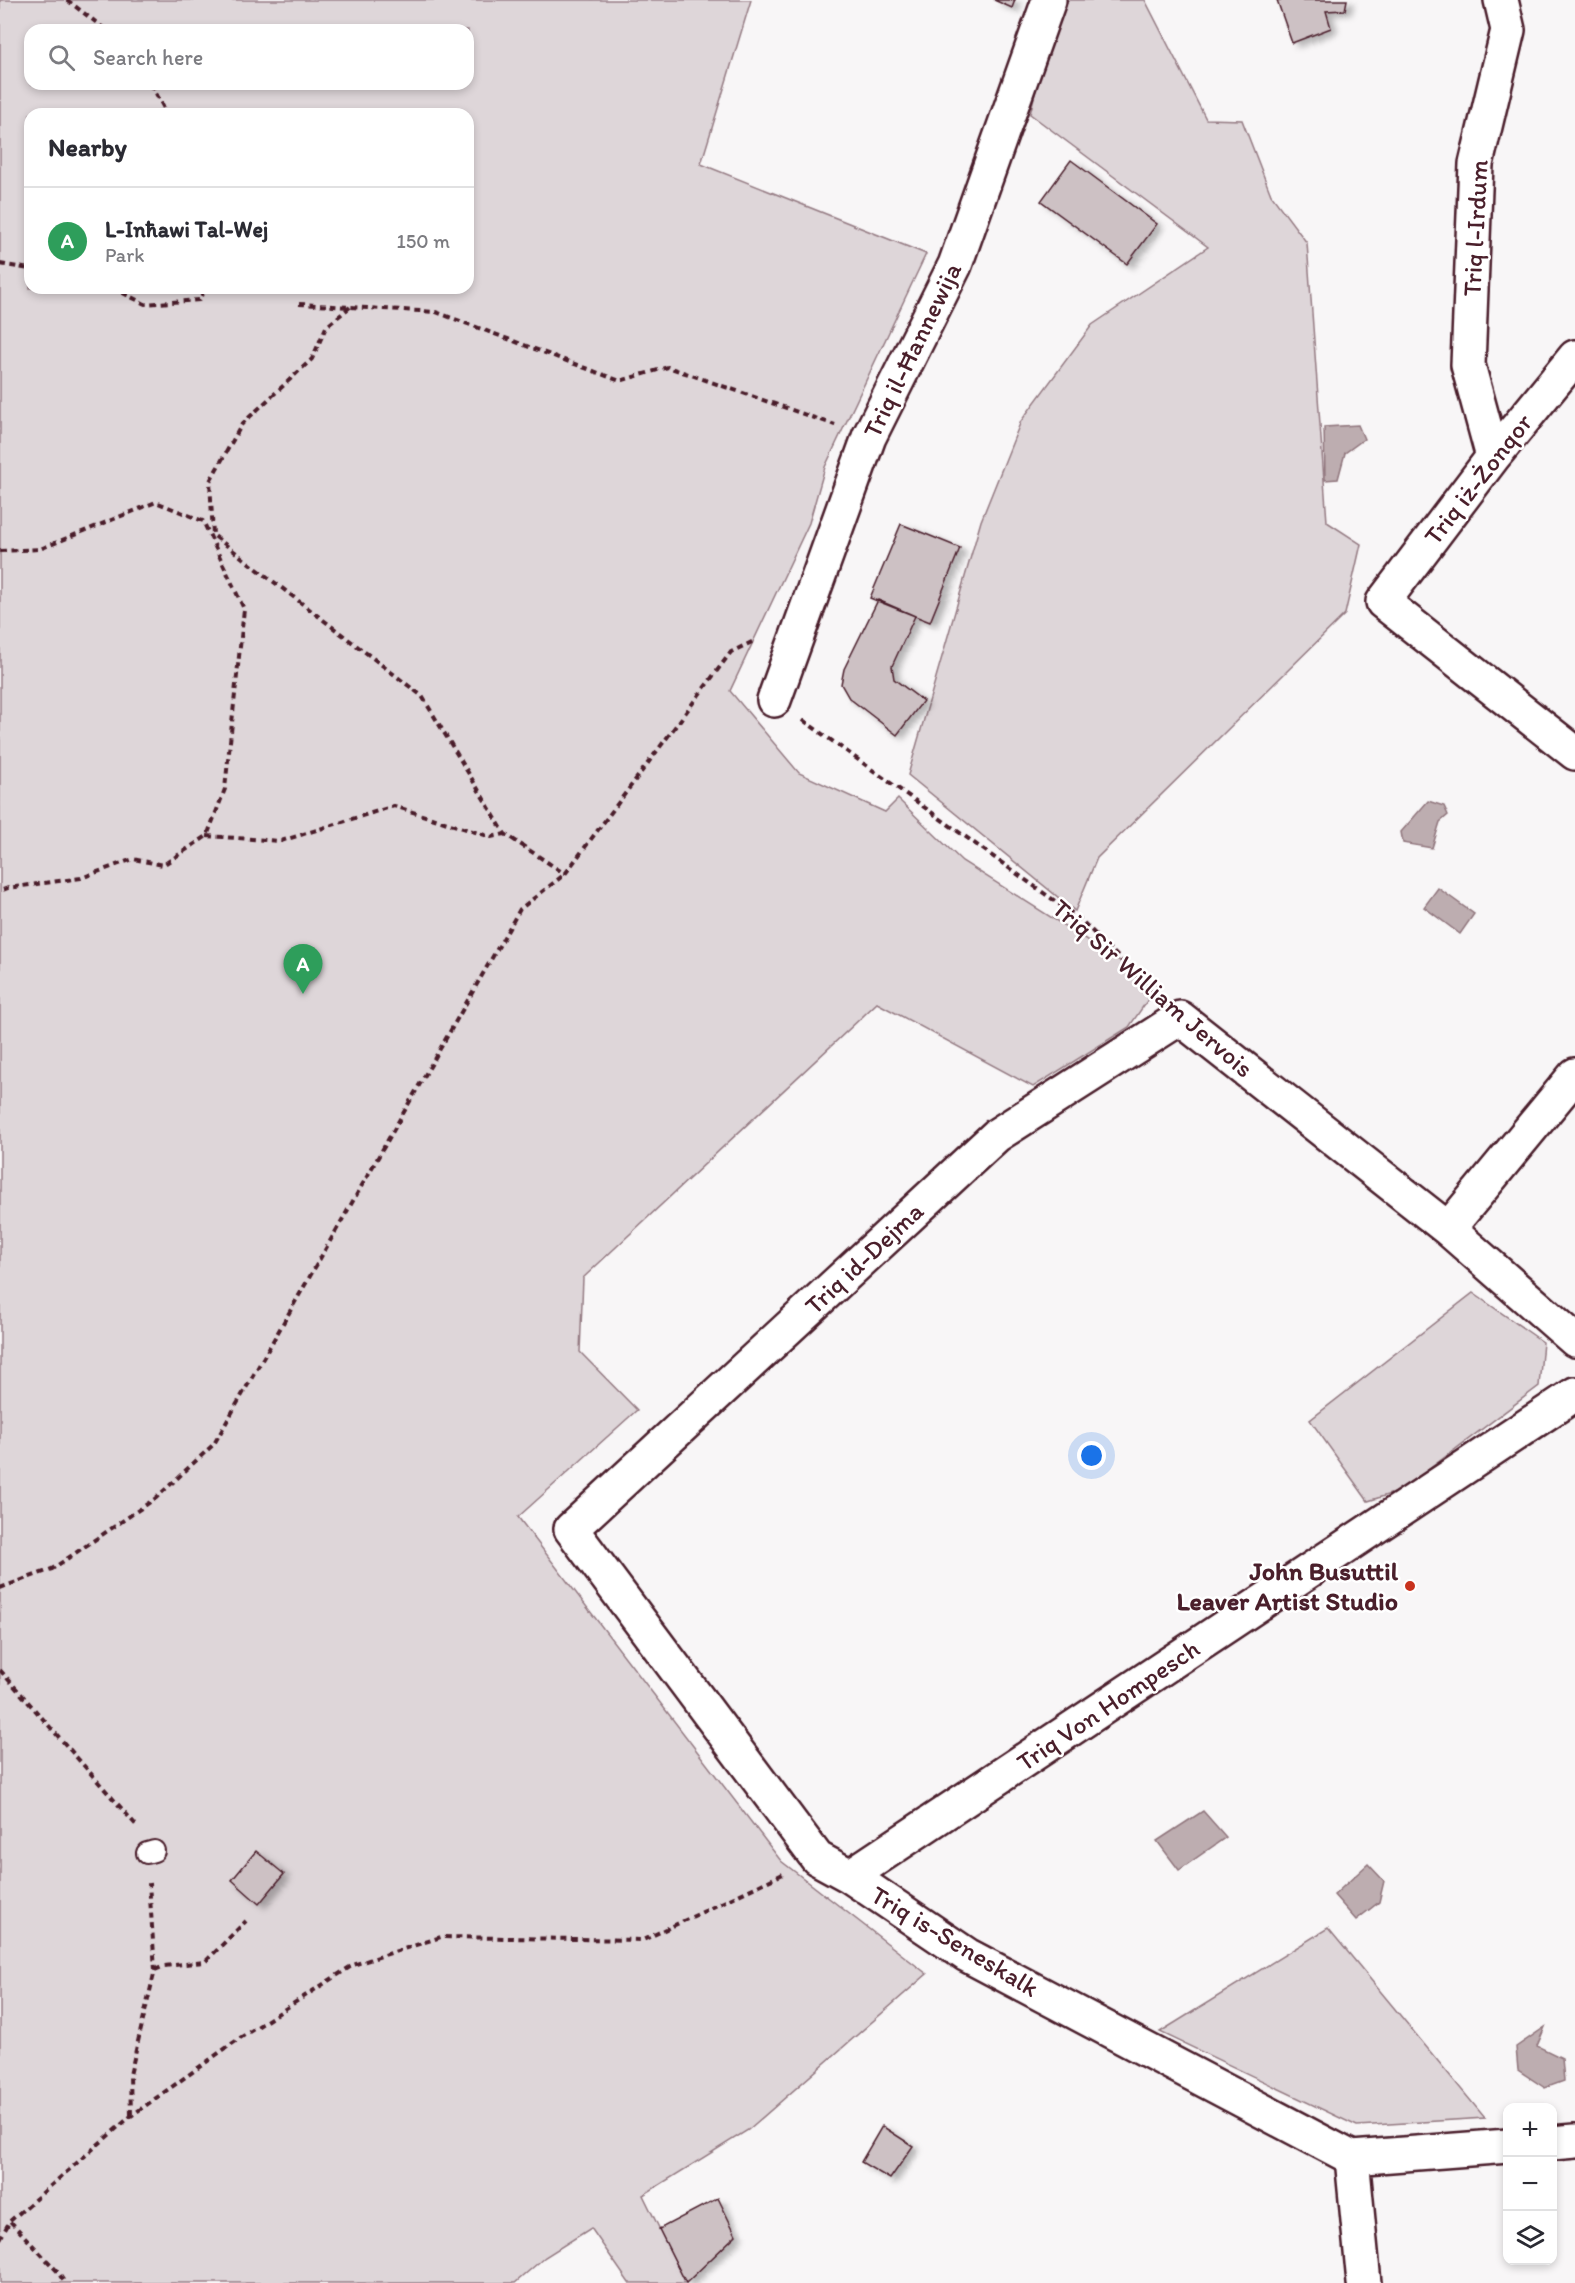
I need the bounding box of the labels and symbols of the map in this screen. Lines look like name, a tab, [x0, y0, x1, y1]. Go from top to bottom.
street label: Triq l-Irdum	[1455, 159, 1495, 297]
street label: Triq il-Ħannewija	[856, 257, 968, 443]
street label: Triq iż-Żonqor	[1417, 407, 1540, 551]
street label: Triq Sir William Jervois	[1046, 892, 1260, 1084]
pin: A	[284, 944, 322, 994]
street label: Triq id-Dejma	[798, 1195, 930, 1321]
your location	[1077, 1441, 1106, 1470]
place label: John Busuttil Leaver Artist Studio	[1176, 1555, 1399, 1617]
marker: John Busuttil Leaver Artist Studio	[1403, 1579, 1417, 1593]
street label: Triq Von Hompesch	[1011, 1632, 1205, 1778]
street label: Triq is-Seneskalk	[865, 1878, 1045, 2004]

